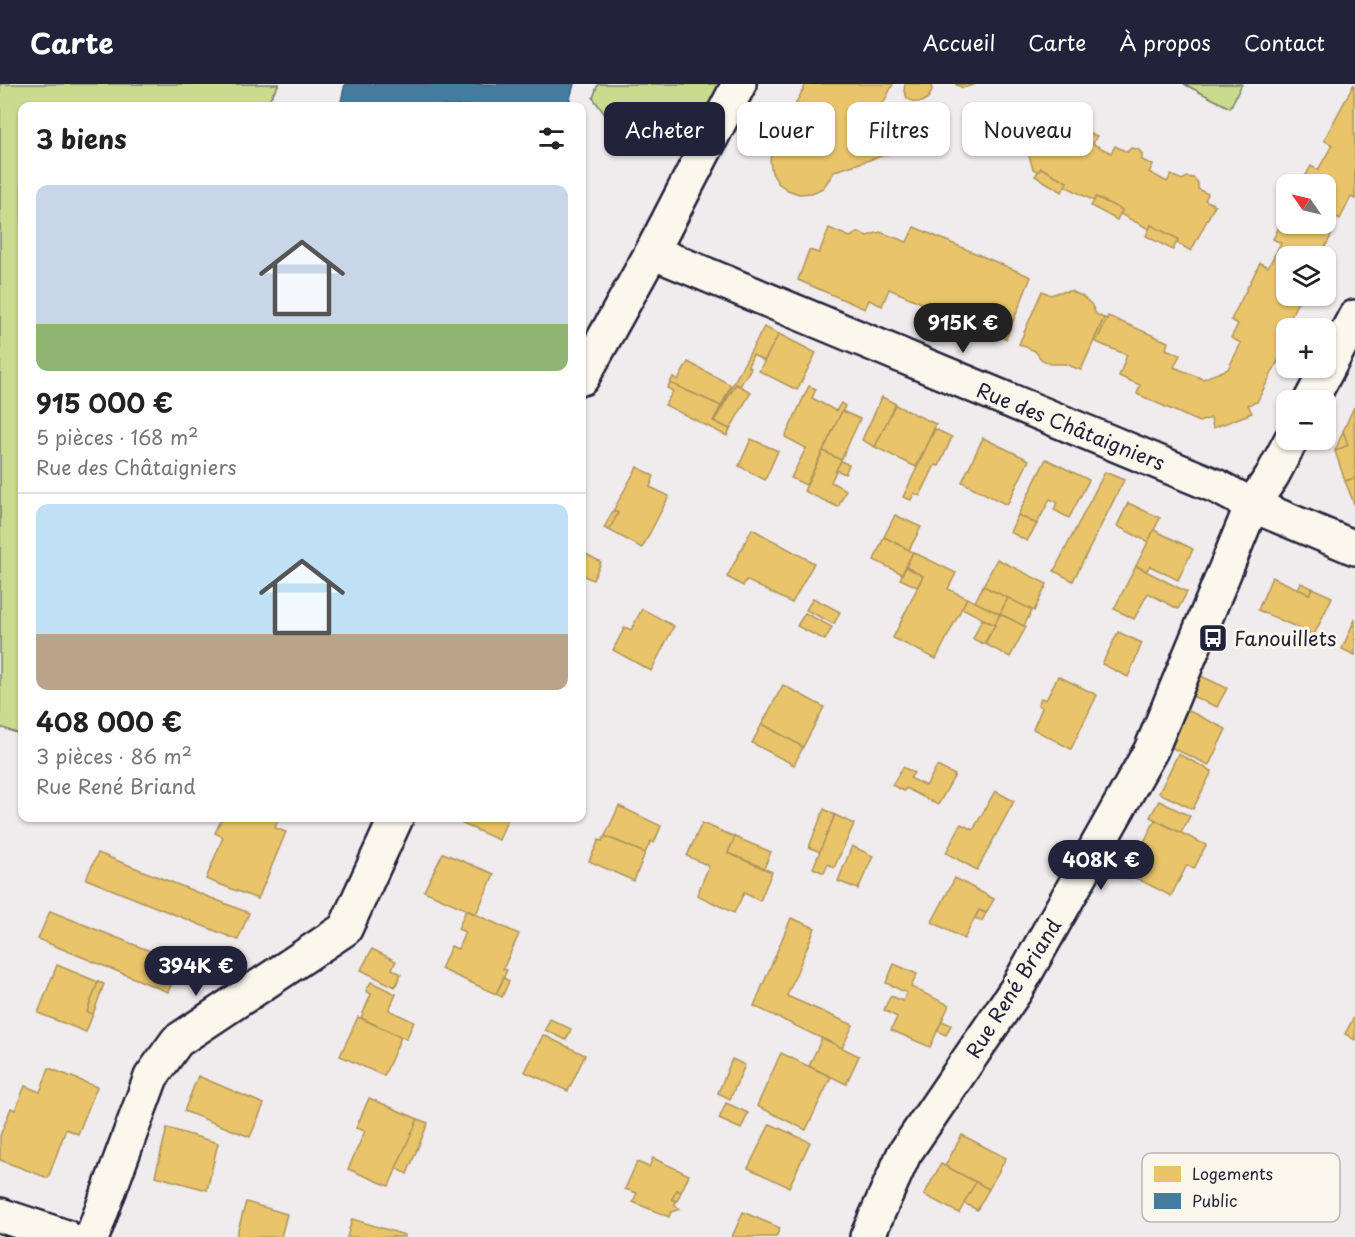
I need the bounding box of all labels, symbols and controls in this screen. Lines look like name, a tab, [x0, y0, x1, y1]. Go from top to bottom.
text: Carte	[30, 21, 114, 64]
text: Accueil	[923, 26, 995, 58]
text: Carte	[1028, 26, 1086, 58]
text: À propos	[1119, 26, 1211, 58]
text: Contact	[1244, 26, 1325, 58]
chip: Acheter	[604, 102, 725, 156]
chip: Louer	[737, 102, 835, 156]
chip: Filtres	[847, 102, 950, 156]
chip: Nouveau	[962, 102, 1093, 156]
text: 3 biens	[36, 119, 127, 158]
icon: filters	[535, 122, 568, 155]
north arrow	[1276, 174, 1336, 234]
map controls	[1276, 174, 1336, 450]
icon: home	[248, 224, 356, 332]
button: layers	[1276, 246, 1336, 306]
pin: 915K €	[914, 303, 1012, 354]
text: 915K €	[928, 307, 998, 337]
button: +	[1276, 318, 1336, 378]
street label: Rue des Châtaigniers	[972, 375, 1170, 477]
text: 915 000 €	[36, 383, 173, 422]
button: −	[1276, 390, 1336, 450]
text: 5 pièces · 168 m²	[36, 422, 199, 452]
text: Rue des Châtaigniers	[36, 452, 237, 482]
icon: home	[248, 543, 356, 651]
bus stop icon: Fanouillets	[1197, 622, 1229, 654]
place label: Fanouillets	[1234, 623, 1336, 653]
text: 408 000 €	[36, 702, 182, 741]
text: 3 pièces · 86 m²	[36, 741, 192, 771]
text: Rue René Briand	[36, 771, 196, 801]
pin: 408K €	[1052, 840, 1150, 891]
text: 408K €	[1062, 844, 1140, 874]
street label: Rue René Briand	[958, 912, 1068, 1064]
pin: 394K €	[147, 946, 245, 997]
text: 394K €	[158, 950, 234, 980]
legend	[1142, 1153, 1340, 1222]
text: Logements	[1192, 1161, 1273, 1185]
text: Public	[1192, 1188, 1237, 1212]

